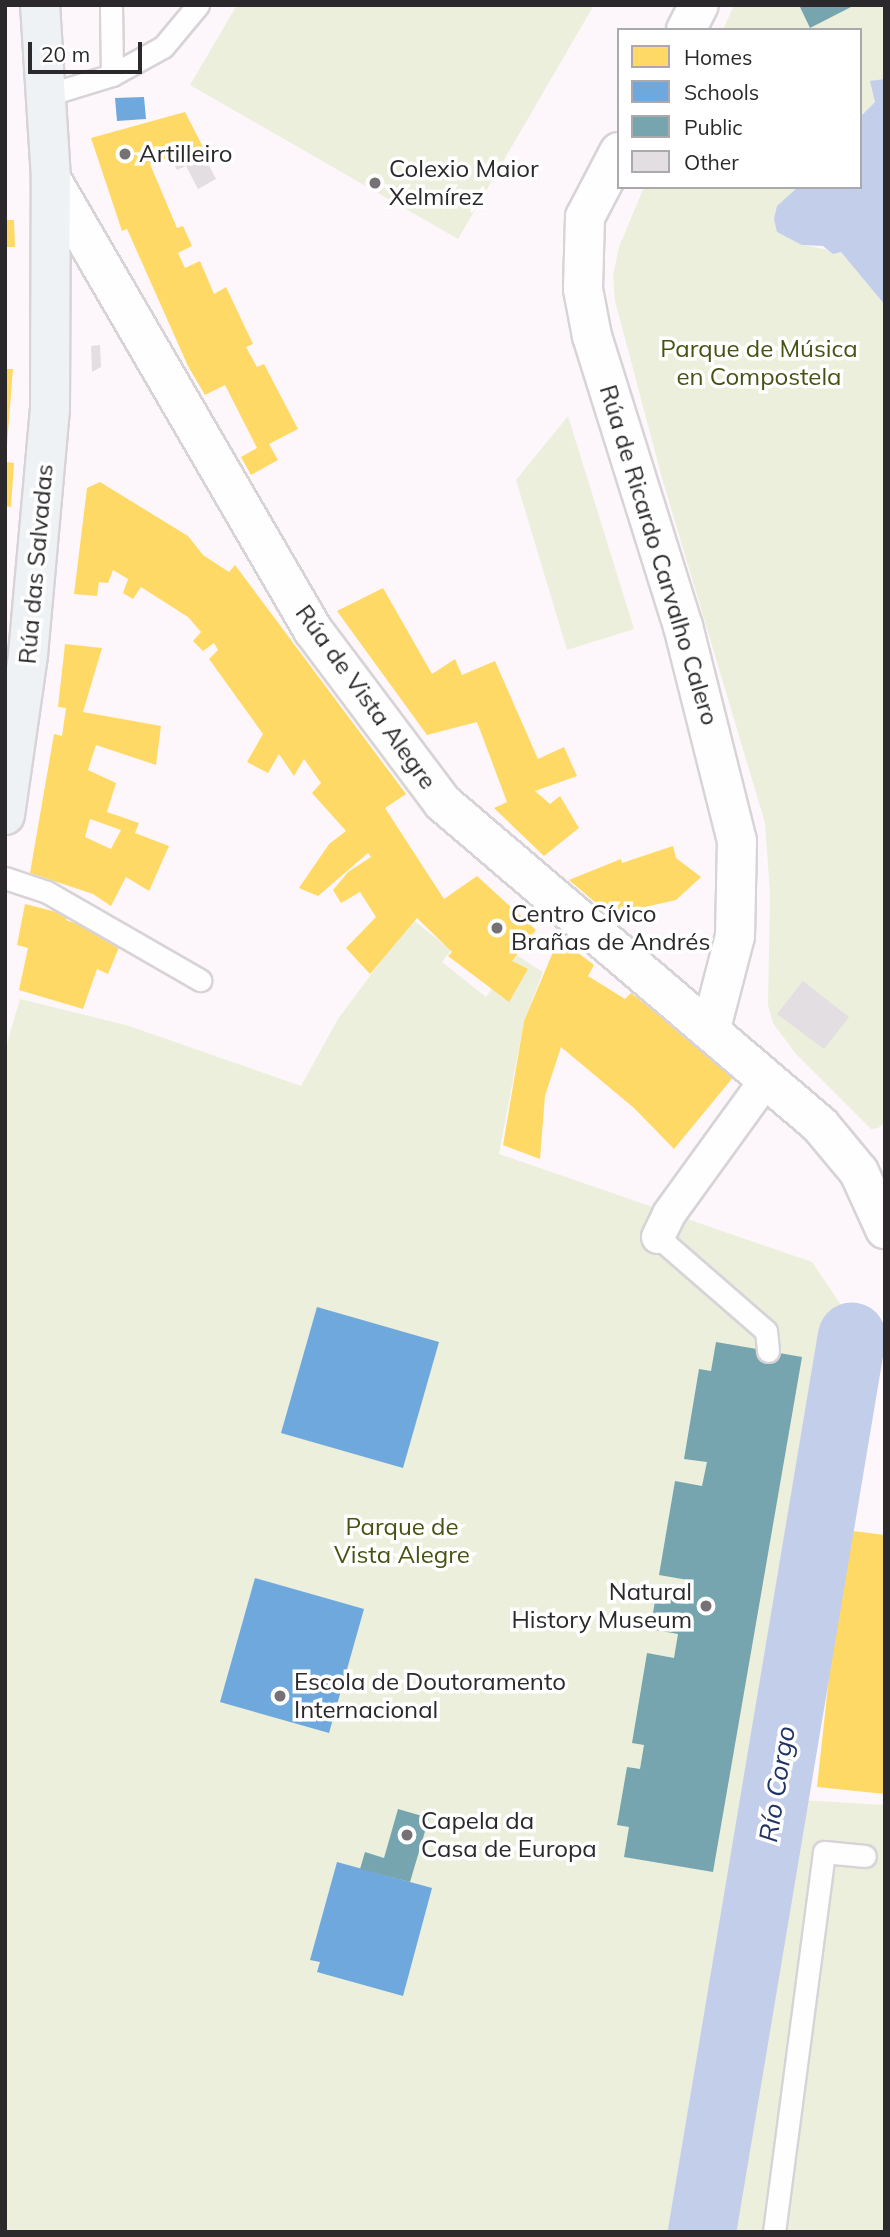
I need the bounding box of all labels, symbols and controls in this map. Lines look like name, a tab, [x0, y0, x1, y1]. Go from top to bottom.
scale bar	[32, 28, 145, 72]
legend	[617, 28, 862, 189]
text: 20 m	[41, 41, 90, 67]
text: Homes	[684, 44, 752, 70]
text: Schools	[684, 79, 759, 105]
text: Public	[684, 114, 743, 140]
place label: Artilleiro	[139, 140, 233, 168]
marker: Artilleiro	[117, 146, 133, 162]
text: Other	[684, 149, 739, 175]
place label: Colexio Maior Xelmírez	[389, 155, 539, 211]
marker: Colexio Maior Xelmírez	[367, 175, 383, 191]
park label: Parque de Música en Compostela	[660, 335, 858, 391]
street label: Rúa de Ricardo Carvalho Calero	[593, 381, 725, 729]
street label: Rúa das Salvadas	[13, 463, 59, 665]
street label: Rúa de Vista Alegre	[290, 599, 442, 795]
place label: Centro Cívico Brañas de Andrés	[511, 900, 710, 956]
marker: Centro Cívico Brañas de Andrés	[489, 920, 505, 936]
park label: Parque de Vista Alegre	[334, 1513, 470, 1569]
place label: Natural History Museum	[511, 1578, 692, 1634]
marker: Natural History Museum	[698, 1598, 714, 1614]
place label: Escola de Doutoramento Internacional	[294, 1668, 566, 1724]
marker: Escola de Doutoramento Internacional	[272, 1688, 288, 1704]
water label: Río Corgo	[752, 1724, 802, 1844]
place label: Capela da Casa de Europa	[421, 1807, 597, 1863]
marker: Capela da Casa de Europa	[399, 1827, 415, 1843]

